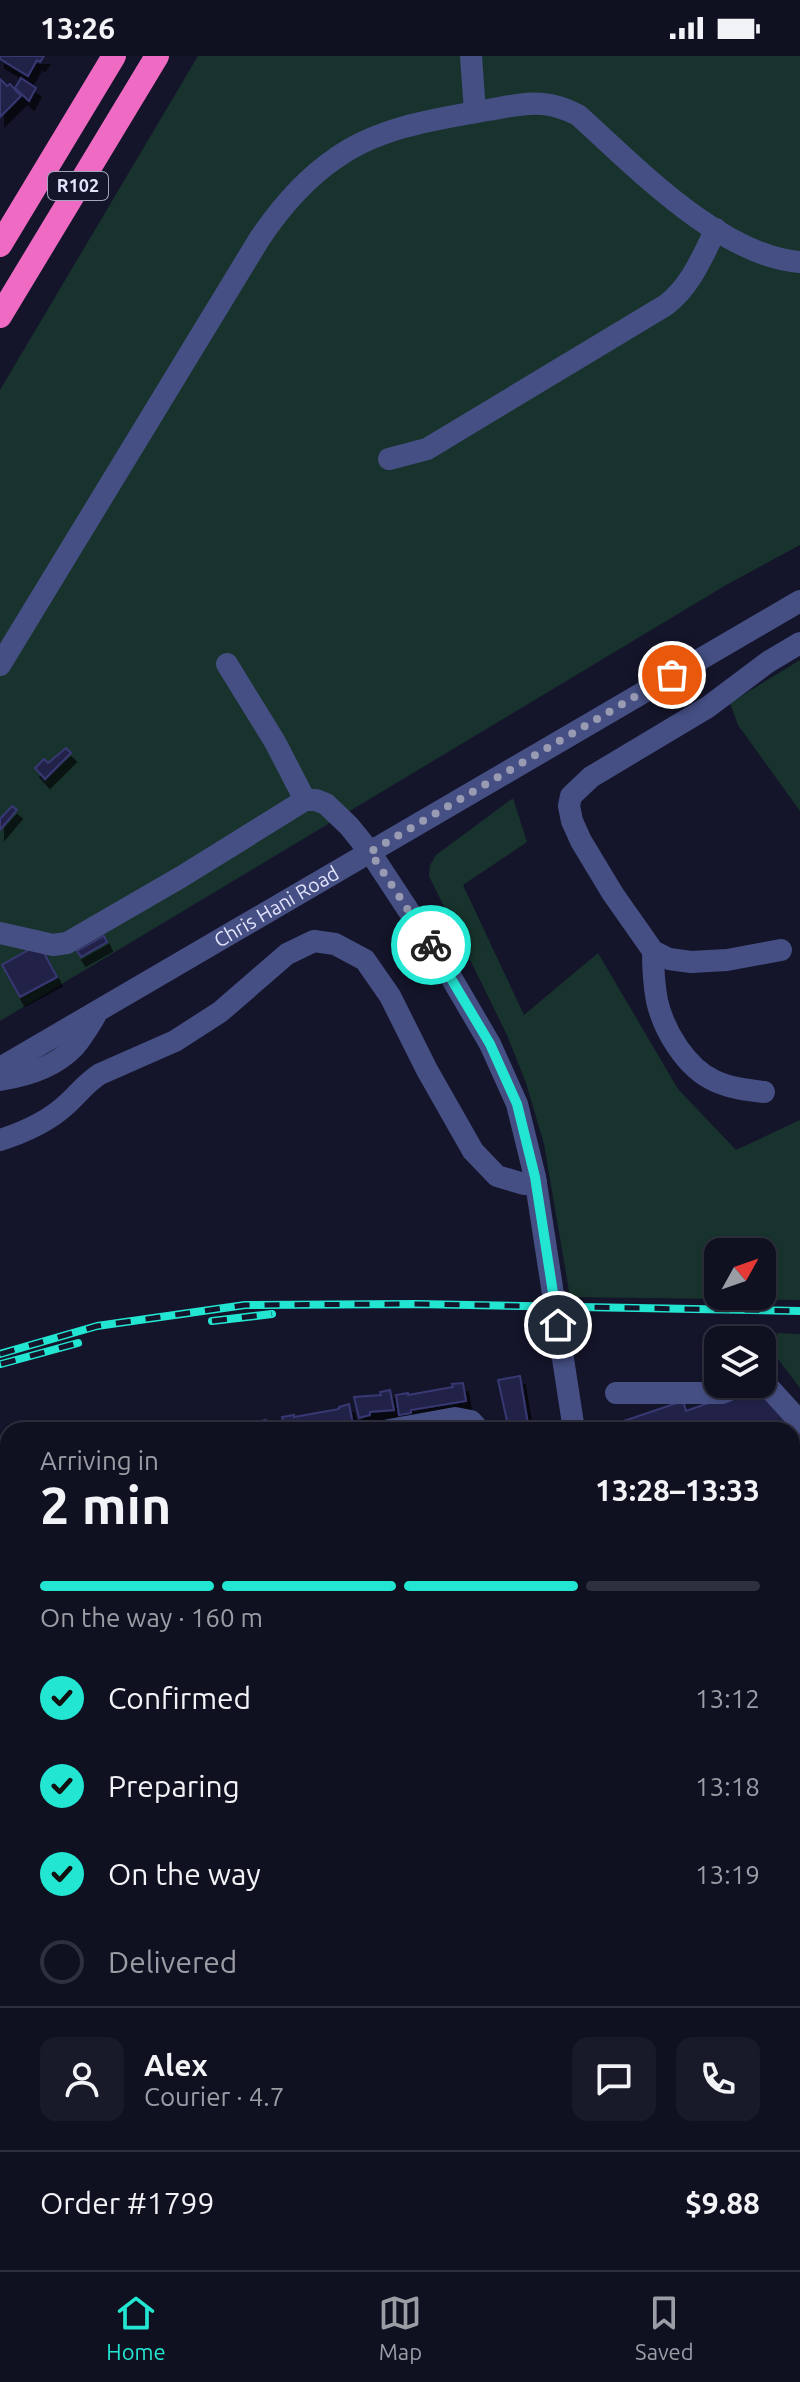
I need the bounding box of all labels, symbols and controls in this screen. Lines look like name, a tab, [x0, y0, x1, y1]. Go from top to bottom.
text: 13:26	[40, 11, 115, 45]
road number: R102	[48, 172, 108, 200]
pin	[638, 641, 706, 709]
icon: bag	[650, 653, 694, 697]
street label: Chris Hani Road	[210, 861, 343, 952]
courier	[391, 905, 471, 985]
icon: bike	[409, 923, 453, 967]
north arrow	[704, 1238, 776, 1310]
map controls	[704, 1238, 776, 1398]
pin	[524, 1291, 592, 1359]
icon: home	[536, 1303, 580, 1347]
button: layers	[704, 1326, 776, 1398]
text: Arriving in	[40, 1446, 159, 1475]
text: 13:28–13:33	[595, 1473, 760, 1507]
text: 2 min	[40, 1476, 171, 1534]
text: On the way · 160 m	[40, 1603, 263, 1632]
icon: check	[40, 1676, 84, 1720]
text: Confirmed	[108, 1681, 251, 1715]
text: 13:12	[695, 1684, 760, 1713]
icon: check	[40, 1764, 84, 1808]
text: Preparing	[108, 1769, 240, 1803]
text: 13:18	[695, 1772, 760, 1801]
icon: check	[40, 1852, 84, 1896]
text: On the way	[108, 1857, 261, 1891]
text: 13:19	[695, 1860, 760, 1889]
text: Delivered	[108, 1945, 237, 1979]
button: person	[40, 2037, 124, 2121]
button: chat	[572, 2037, 656, 2121]
button: phone	[676, 2037, 760, 2121]
text: Alex	[144, 2048, 208, 2082]
text: Courier · 4.7	[144, 2082, 284, 2111]
text: Order #1799	[40, 2186, 214, 2220]
text: $9.88	[685, 2186, 760, 2220]
tab: Home	[106, 2291, 166, 2364]
tab: Map	[378, 2291, 422, 2364]
tab: Saved	[635, 2291, 694, 2364]

